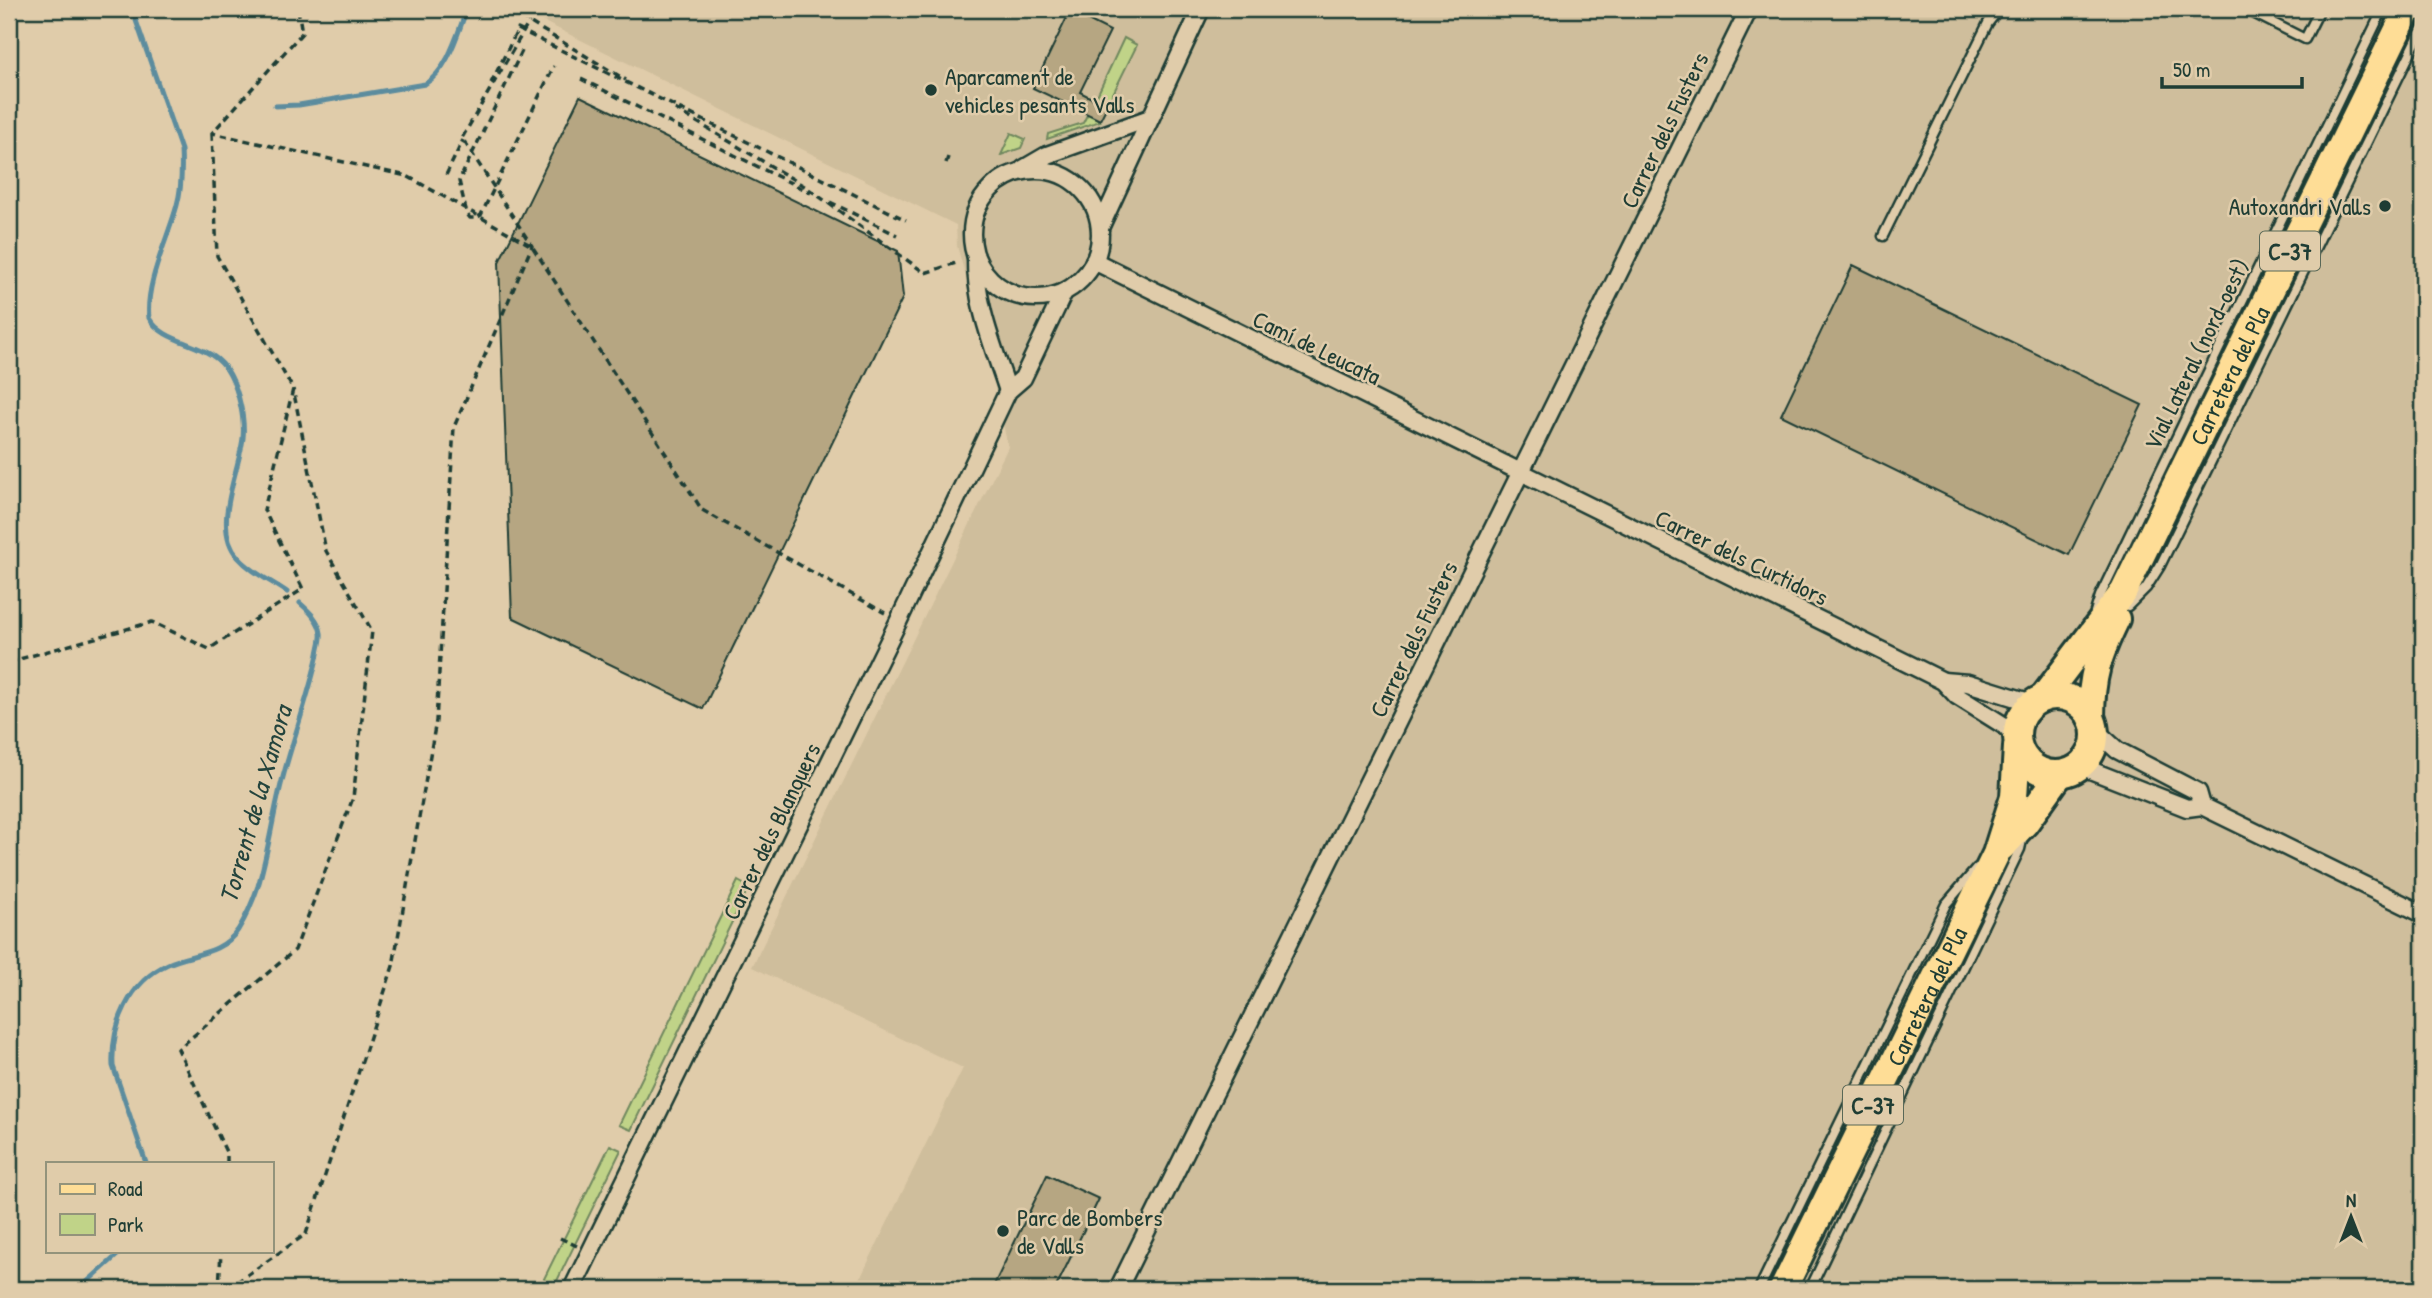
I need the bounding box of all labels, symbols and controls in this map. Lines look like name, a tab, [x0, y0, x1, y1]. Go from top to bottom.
scale bar	[2162, 46, 2302, 90]
street label: Carrer dels Fusters	[1612, 47, 1716, 213]
text: 50 m	[2173, 55, 2210, 84]
place label: Aparcament de vehicles pesants Valls	[945, 60, 1134, 120]
marker: Aparcament de vehicles pesants Valls	[923, 82, 939, 98]
place label: Autoxandri Valls	[2229, 190, 2371, 222]
marker: Autoxandri Valls	[2377, 198, 2393, 214]
road number: C-37	[2260, 232, 2320, 270]
street label: Vial Lateral (nord-oest)	[2136, 253, 2256, 455]
street label: Carretera del Pla	[2182, 301, 2277, 450]
street label: Camí de Leucata	[1248, 302, 1386, 392]
street label: Carrer dels Curtidors	[1650, 501, 1834, 613]
street label: Carrer dels Fusters	[1361, 556, 1465, 722]
water label: Torrent de la Xamora	[210, 699, 301, 907]
street label: Carrer dels Blanquers	[714, 737, 828, 925]
street label: Carretera del Pla	[1879, 921, 1974, 1071]
road number: C-37	[1843, 1086, 1903, 1124]
legend	[46, 1162, 273, 1252]
text: Road	[108, 1174, 142, 1203]
north arrow	[2316, 1182, 2386, 1252]
text: N	[2346, 1187, 2356, 1213]
place label: Parc de Bombers de Valls	[1017, 1201, 1163, 1261]
text: Park	[108, 1210, 143, 1239]
marker: Parc de Bombers de Valls	[995, 1223, 1011, 1239]

